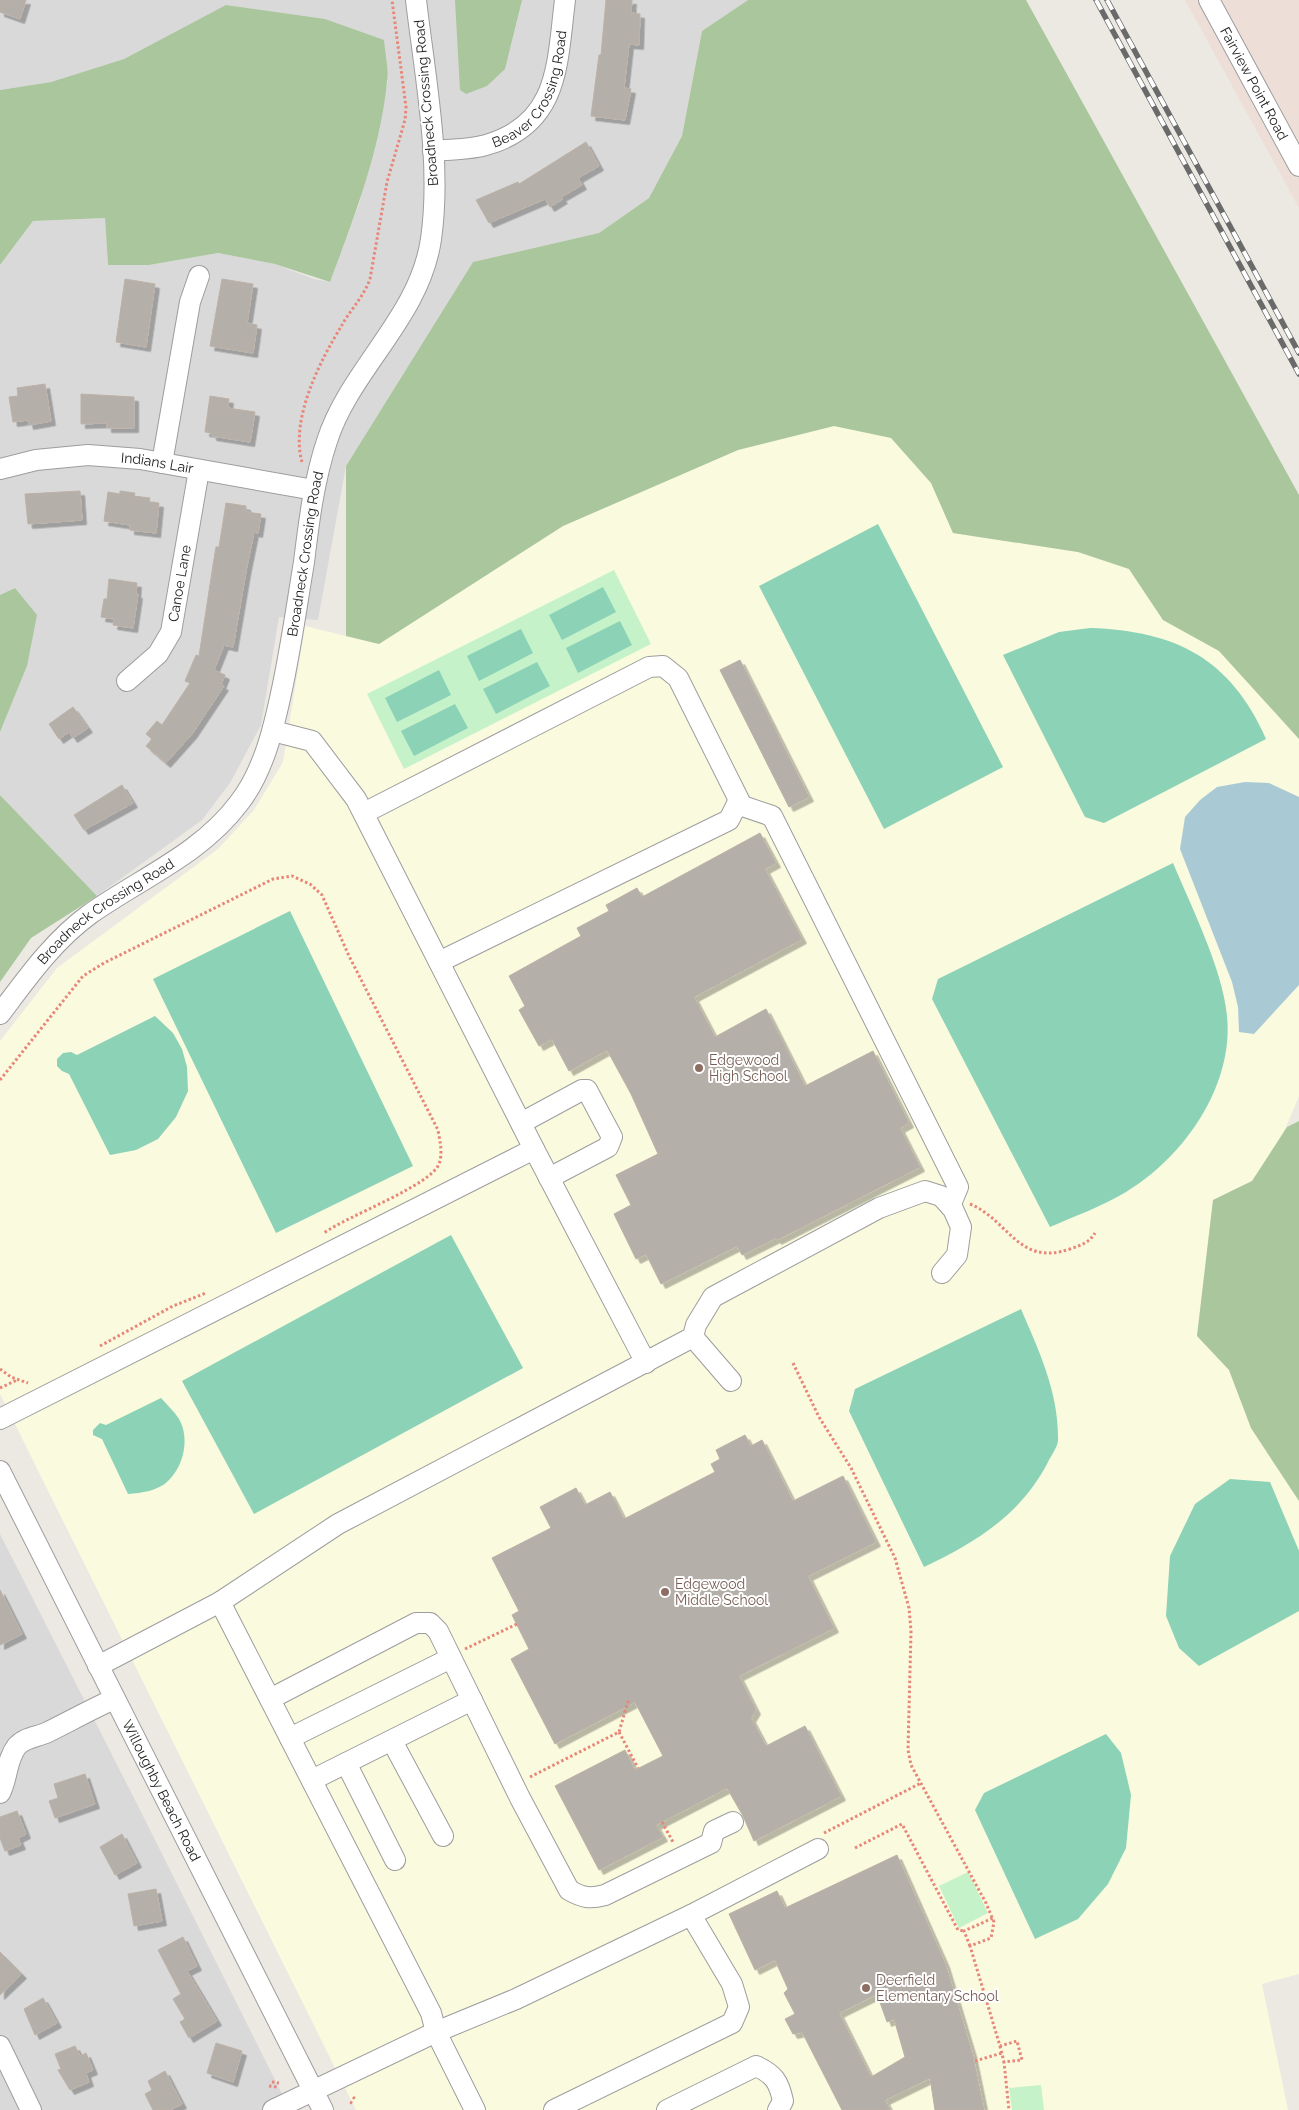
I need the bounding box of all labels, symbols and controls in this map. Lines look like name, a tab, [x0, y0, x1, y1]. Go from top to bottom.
street label: Broadneck Crossing Road	[411, 19, 441, 187]
street label: Fairview Point Road	[1217, 24, 1291, 143]
street label: Beaver Crossing Road	[490, 30, 570, 151]
street label: Indians Lair	[120, 450, 195, 476]
street label: Broadneck Crossing Road	[284, 470, 326, 638]
street label: Canoe Lane	[165, 544, 194, 623]
street label: Broadneck Crossing Road	[34, 855, 177, 967]
place label: Edgewood High School	[709, 1052, 788, 1084]
marker: Edgewood High School	[693, 1062, 705, 1074]
place label: Edgewood Middle School	[675, 1576, 768, 1608]
marker: Edgewood Middle School	[659, 1586, 671, 1598]
street label: Willoughby Beach Road	[119, 1717, 204, 1864]
place label: Deerfield Elementary School	[876, 1972, 999, 2004]
marker: Deerfield Elementary School	[860, 1982, 872, 1994]

